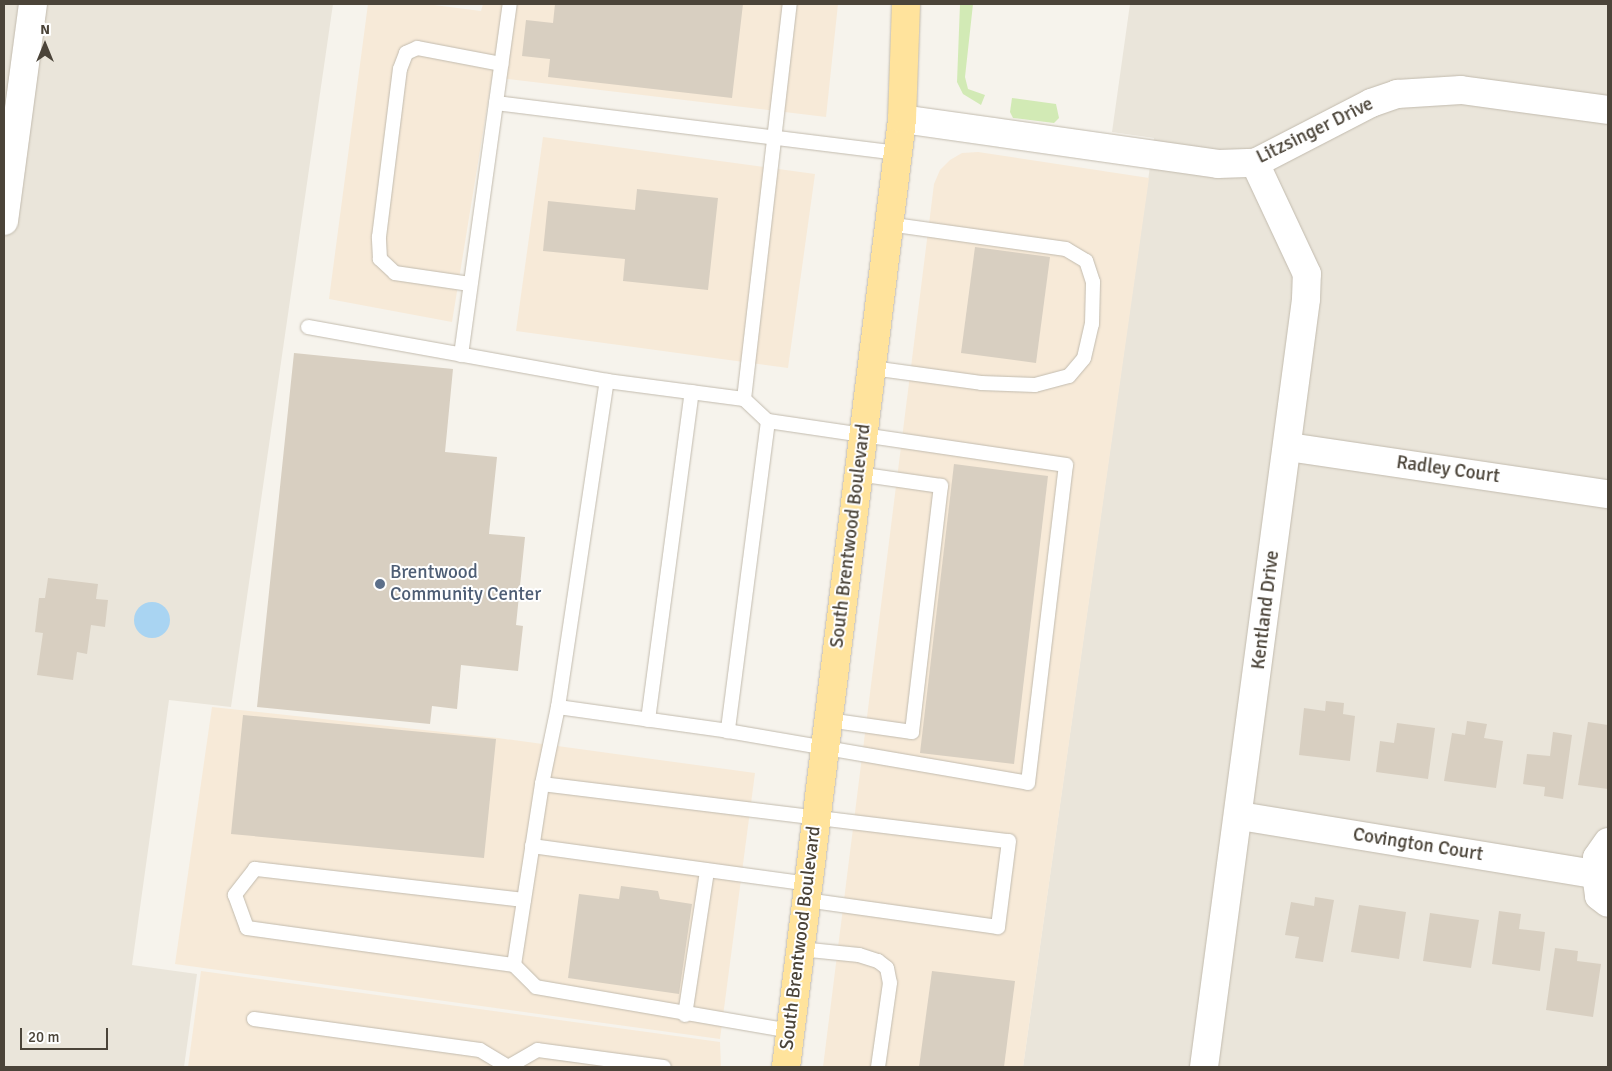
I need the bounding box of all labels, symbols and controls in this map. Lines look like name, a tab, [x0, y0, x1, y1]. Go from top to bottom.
north arrow	[20, 20, 70, 70]
text: N	[40, 21, 50, 38]
street label: Litzsinger Drive	[1253, 93, 1377, 169]
street label: South Brentwood Boulevard	[826, 423, 876, 649]
street label: Radley Court	[1395, 451, 1501, 489]
street label: Kentland Drive	[1247, 549, 1285, 671]
place label: Brentwood Community Center	[390, 562, 541, 606]
marker: Brentwood Community Center	[374, 578, 386, 590]
street label: Covington Court	[1351, 823, 1485, 867]
street label: South Brentwood Boulevard	[776, 825, 826, 1051]
scale bar	[22, 1018, 110, 1050]
text: 20 m	[28, 1028, 59, 1046]

